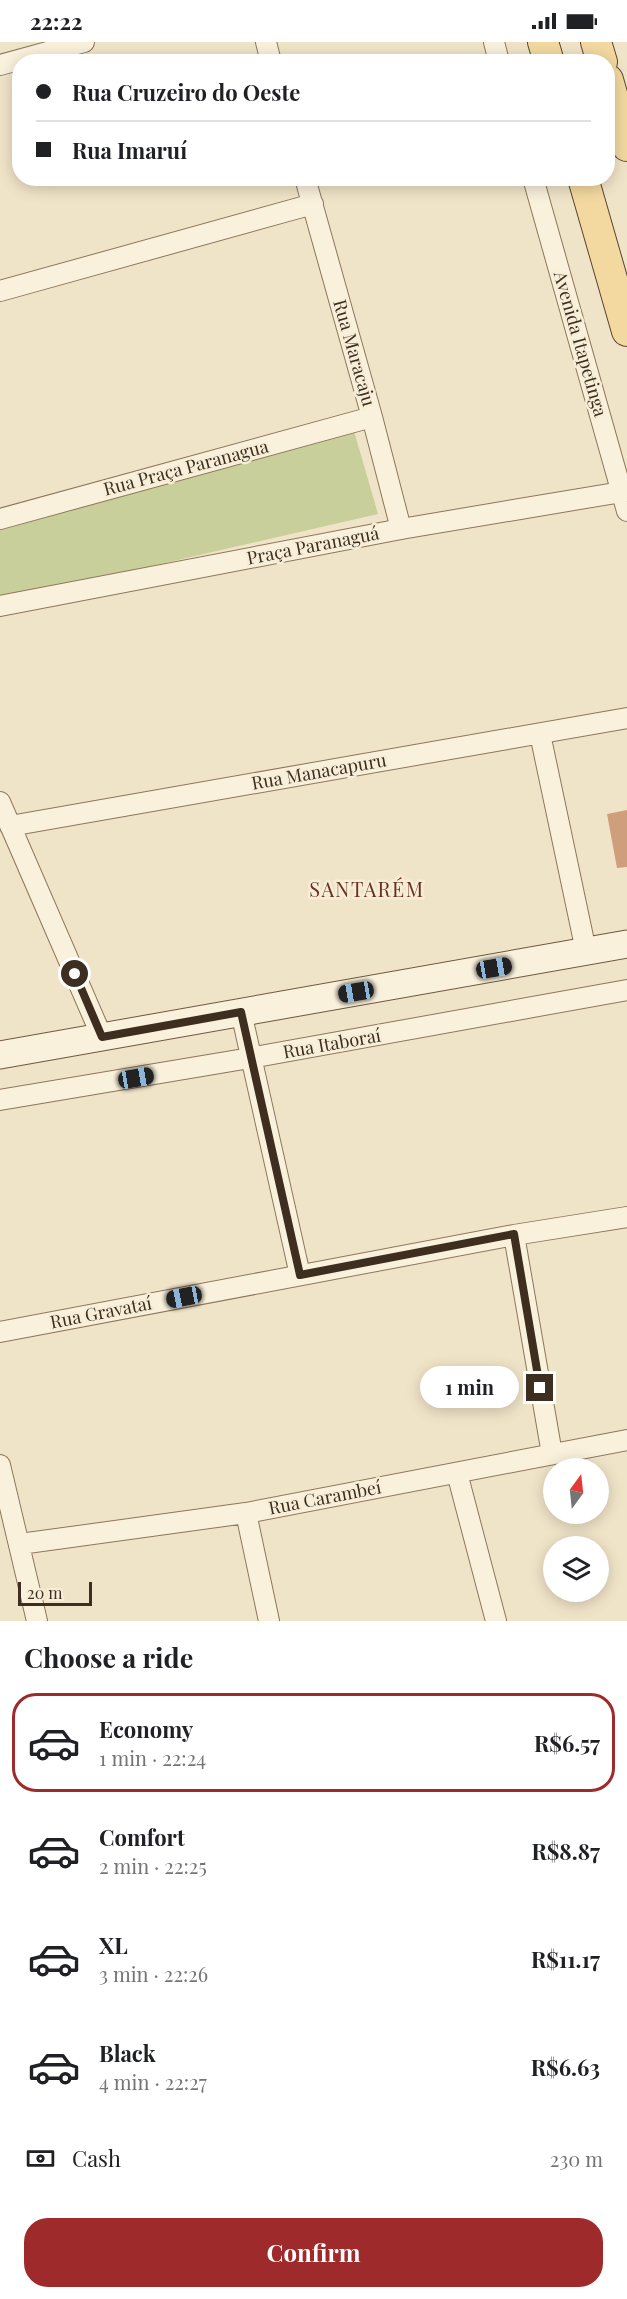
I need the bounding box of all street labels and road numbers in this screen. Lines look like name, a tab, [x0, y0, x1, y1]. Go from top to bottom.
street label: Avenida Itapetinga	[548, 267, 613, 419]
street label: Rua Maracaju	[328, 297, 382, 409]
street label: Rua Praça Paranagua	[101, 433, 271, 501]
street label: Praça Paranaguá	[245, 520, 381, 570]
street label: Rua Manacapuru	[249, 747, 389, 795]
street label: Rua Itaboraí	[281, 1023, 383, 1063]
street label: Rua Gravataí	[48, 1290, 154, 1334]
street label: Rua Carambeí	[266, 1474, 383, 1520]

